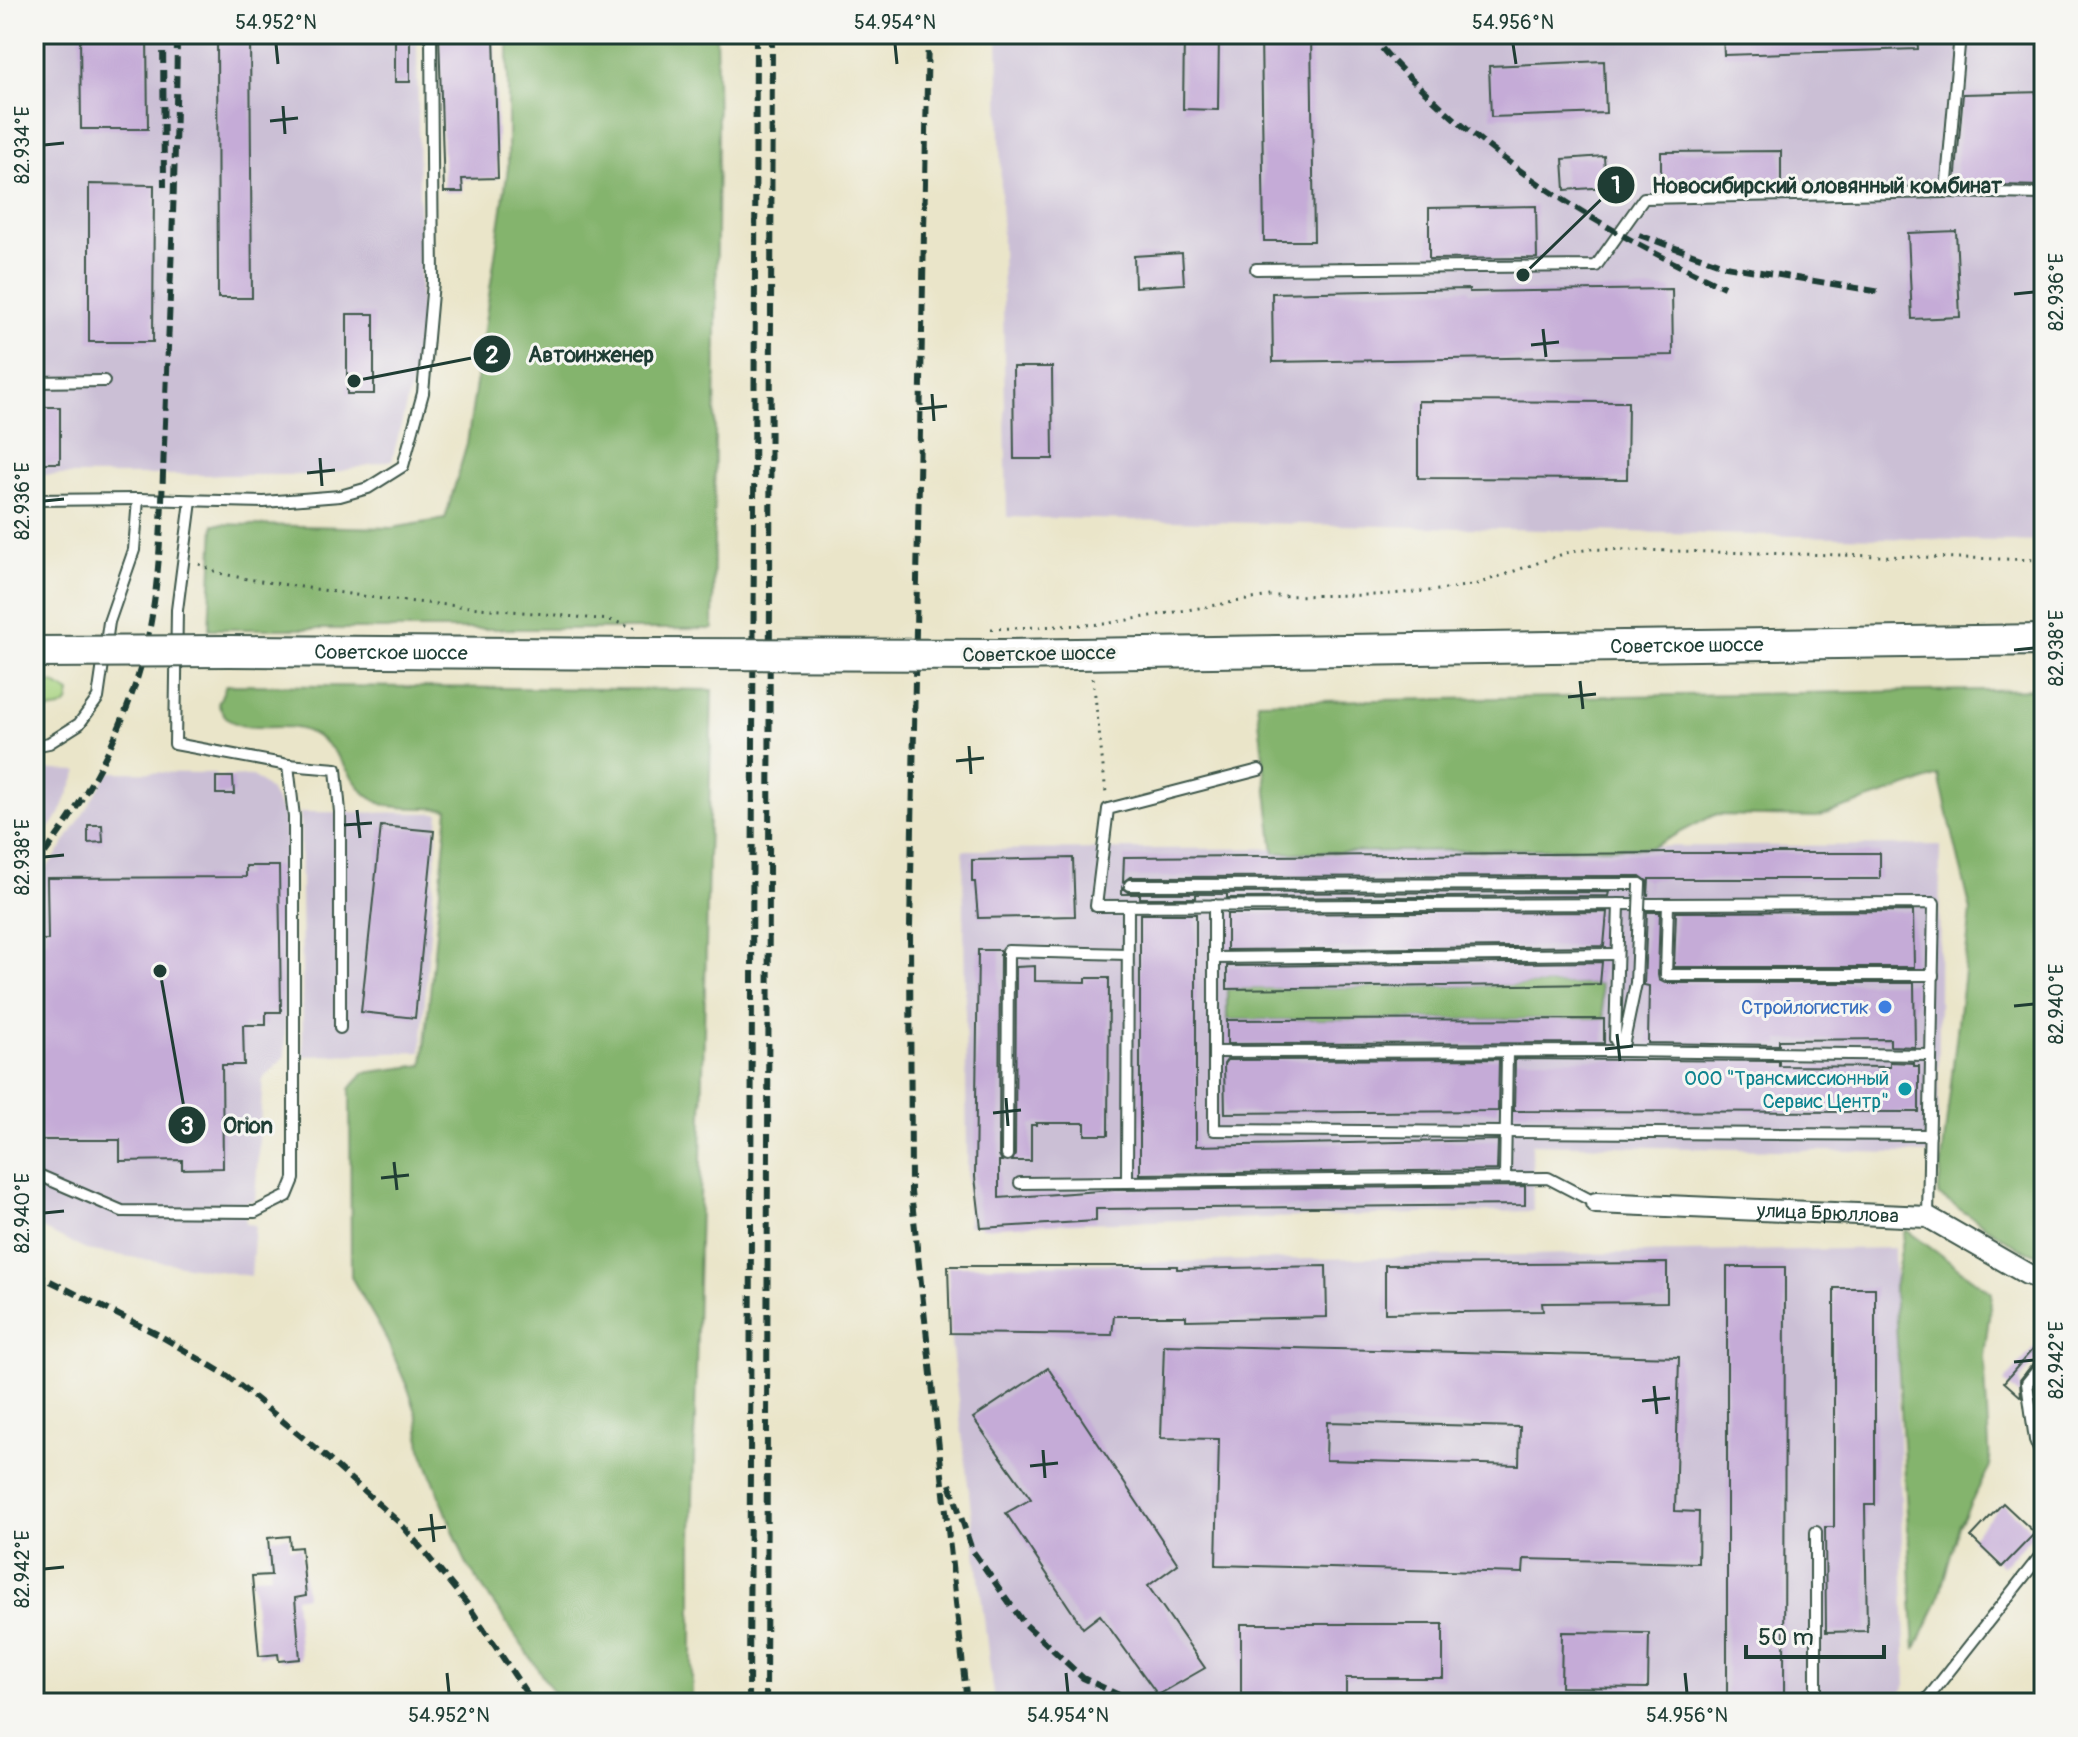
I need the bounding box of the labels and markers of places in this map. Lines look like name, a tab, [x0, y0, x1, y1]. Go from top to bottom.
callout: Новосибирский оловянный комбинат	[1596, 162, 2018, 208]
callout: Автоинженер	[472, 331, 670, 377]
place label: Стройлогистик	[1741, 995, 1869, 1020]
marker: Стройлогистик	[1876, 998, 1894, 1016]
place label: ООО "Трансмиссионный Сервис Центр"	[1684, 1066, 1889, 1114]
marker: ООО "Трансмиссионный Сервис Центр"	[1896, 1080, 1914, 1098]
callout: Orion	[167, 1102, 289, 1148]

